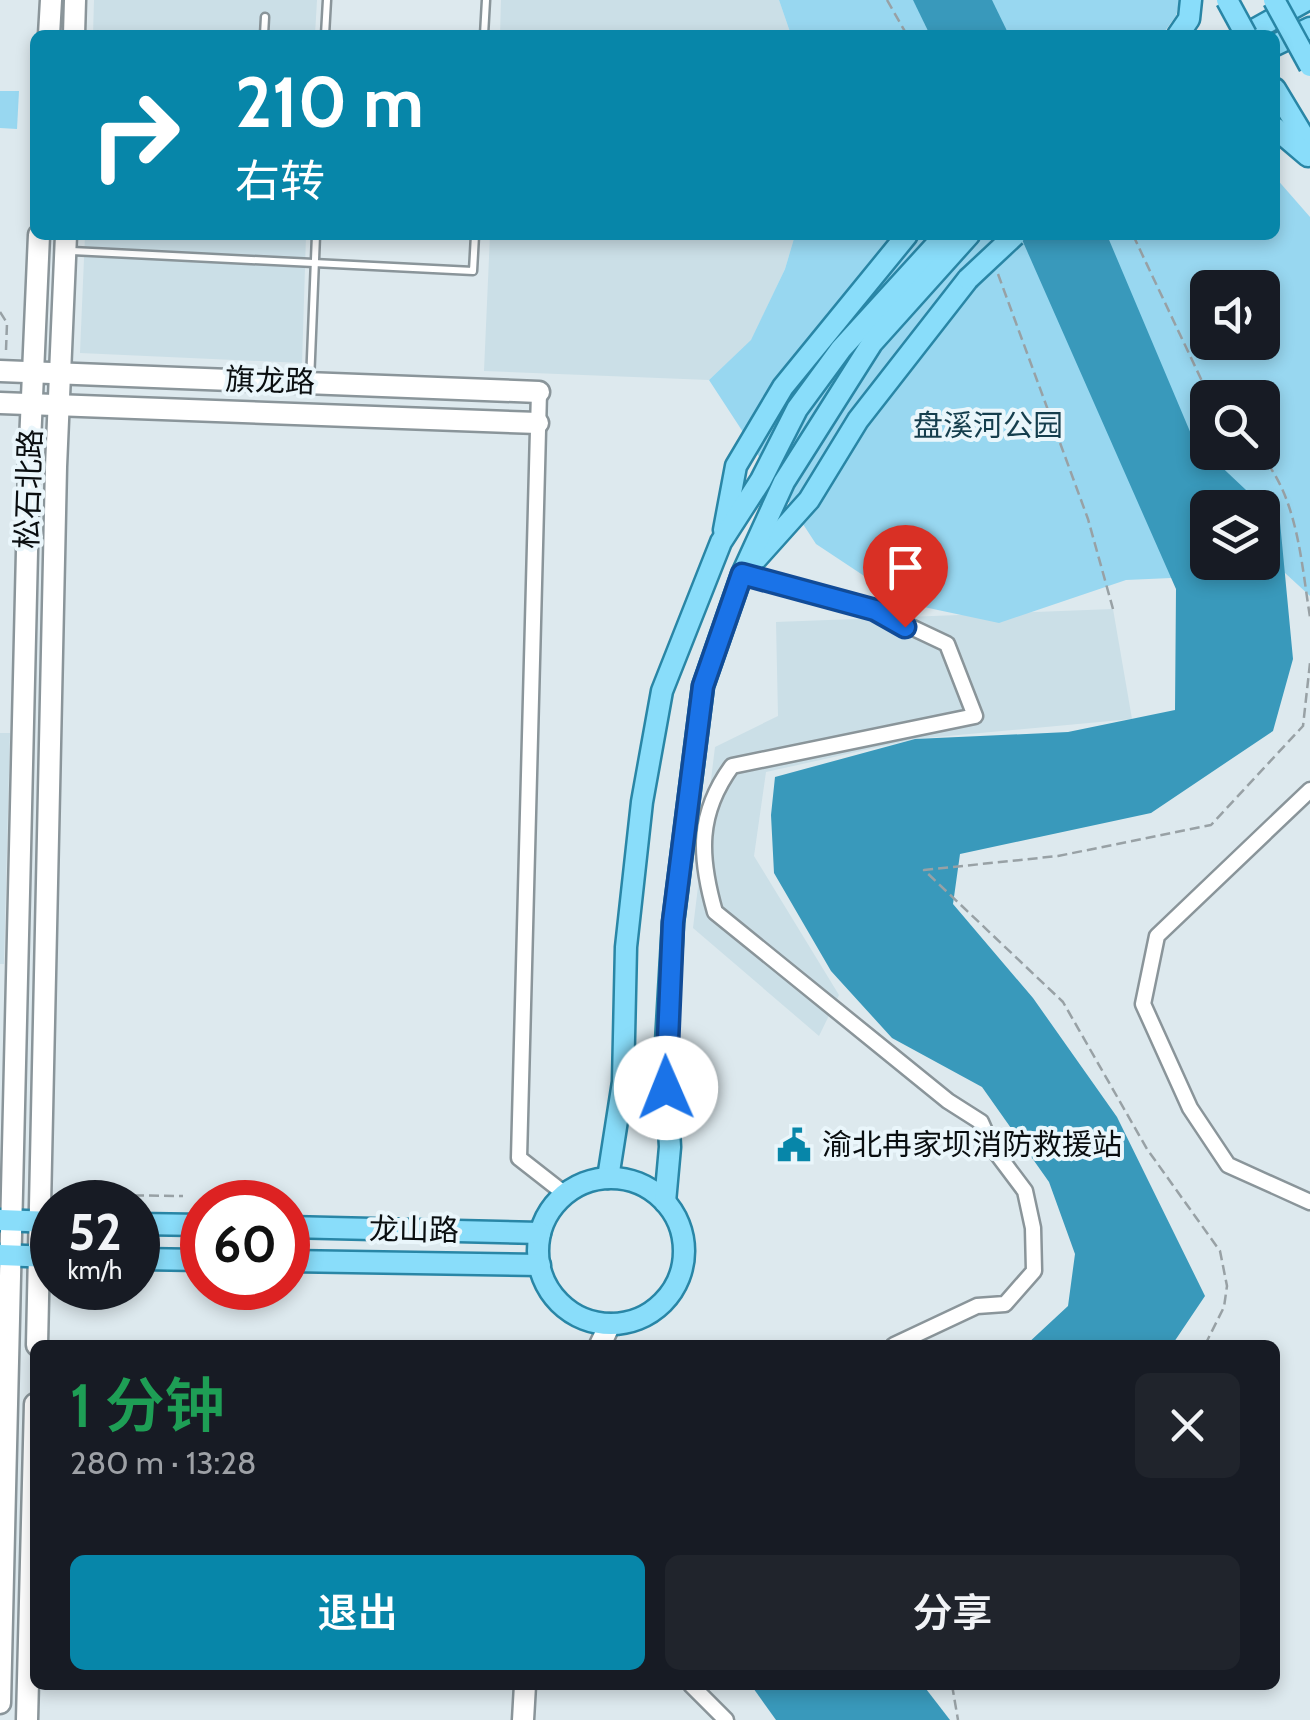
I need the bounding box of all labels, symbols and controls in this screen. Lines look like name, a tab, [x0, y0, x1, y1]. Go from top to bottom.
text: 210 m	[235, 59, 424, 145]
icon: right	[70, 70, 200, 200]
text: 右转	[235, 154, 325, 208]
map controls	[1190, 270, 1280, 580]
button: sound	[1190, 270, 1280, 360]
street label: 旗龙路	[224, 360, 316, 401]
button: search	[1190, 380, 1280, 470]
park label: 盘溪河公园	[913, 407, 1063, 444]
street label: 松石北路	[8, 428, 49, 550]
button: layers	[1190, 490, 1280, 580]
pin	[863, 525, 948, 628]
icon: arrive	[878, 540, 933, 595]
position arrow	[614, 1036, 718, 1140]
public building icon: 渝北冉家坝消防救援站	[775, 1126, 813, 1164]
place label: 渝北冉家坝消防救援站	[822, 1126, 1122, 1163]
speed limit sign: 60	[180, 1180, 310, 1310]
text: 52	[68, 1202, 122, 1263]
street label: 龙山路	[369, 1210, 459, 1249]
text: km/h	[68, 1255, 122, 1285]
text: 1 分钟	[70, 1369, 225, 1442]
button: close	[1135, 1373, 1240, 1478]
text: 280 m · 13:28	[70, 1443, 256, 1482]
button: 退出	[70, 1555, 645, 1670]
button: 分享	[665, 1555, 1240, 1670]

